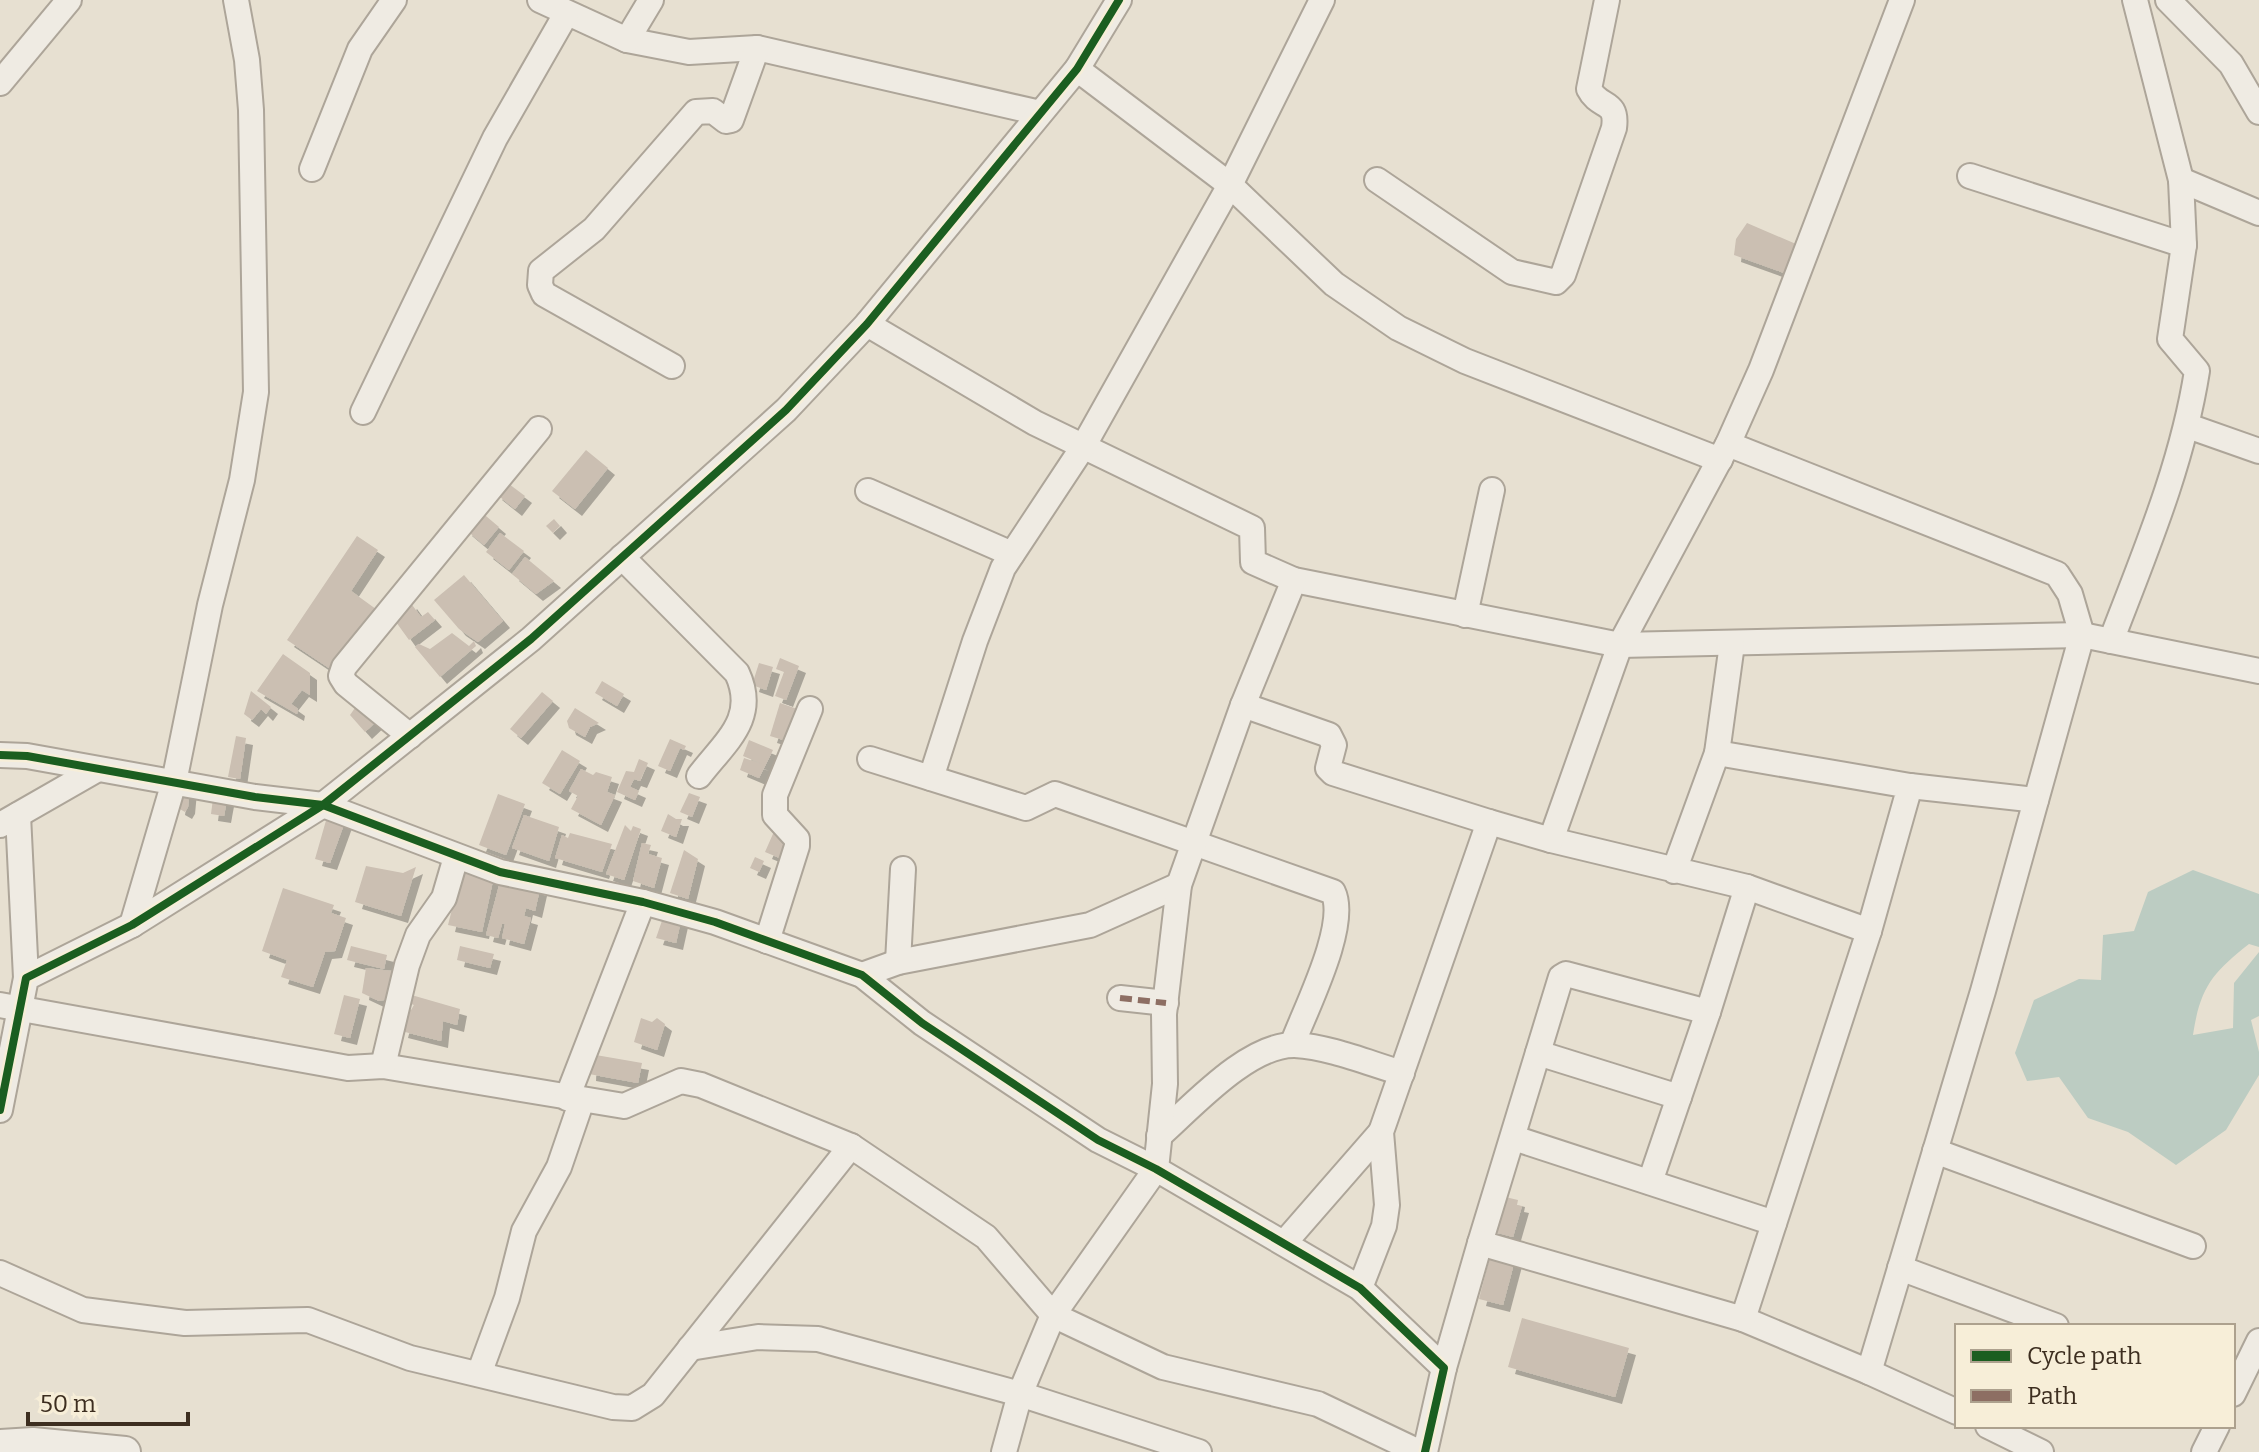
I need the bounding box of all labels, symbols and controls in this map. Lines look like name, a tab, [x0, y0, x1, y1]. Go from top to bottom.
legend	[1955, 1324, 2235, 1428]
text: Cycle path	[2027, 1342, 2142, 1370]
scale bar	[28, 1376, 188, 1426]
text: Path	[2027, 1382, 2077, 1410]
text: 50 m	[40, 1390, 96, 1418]

